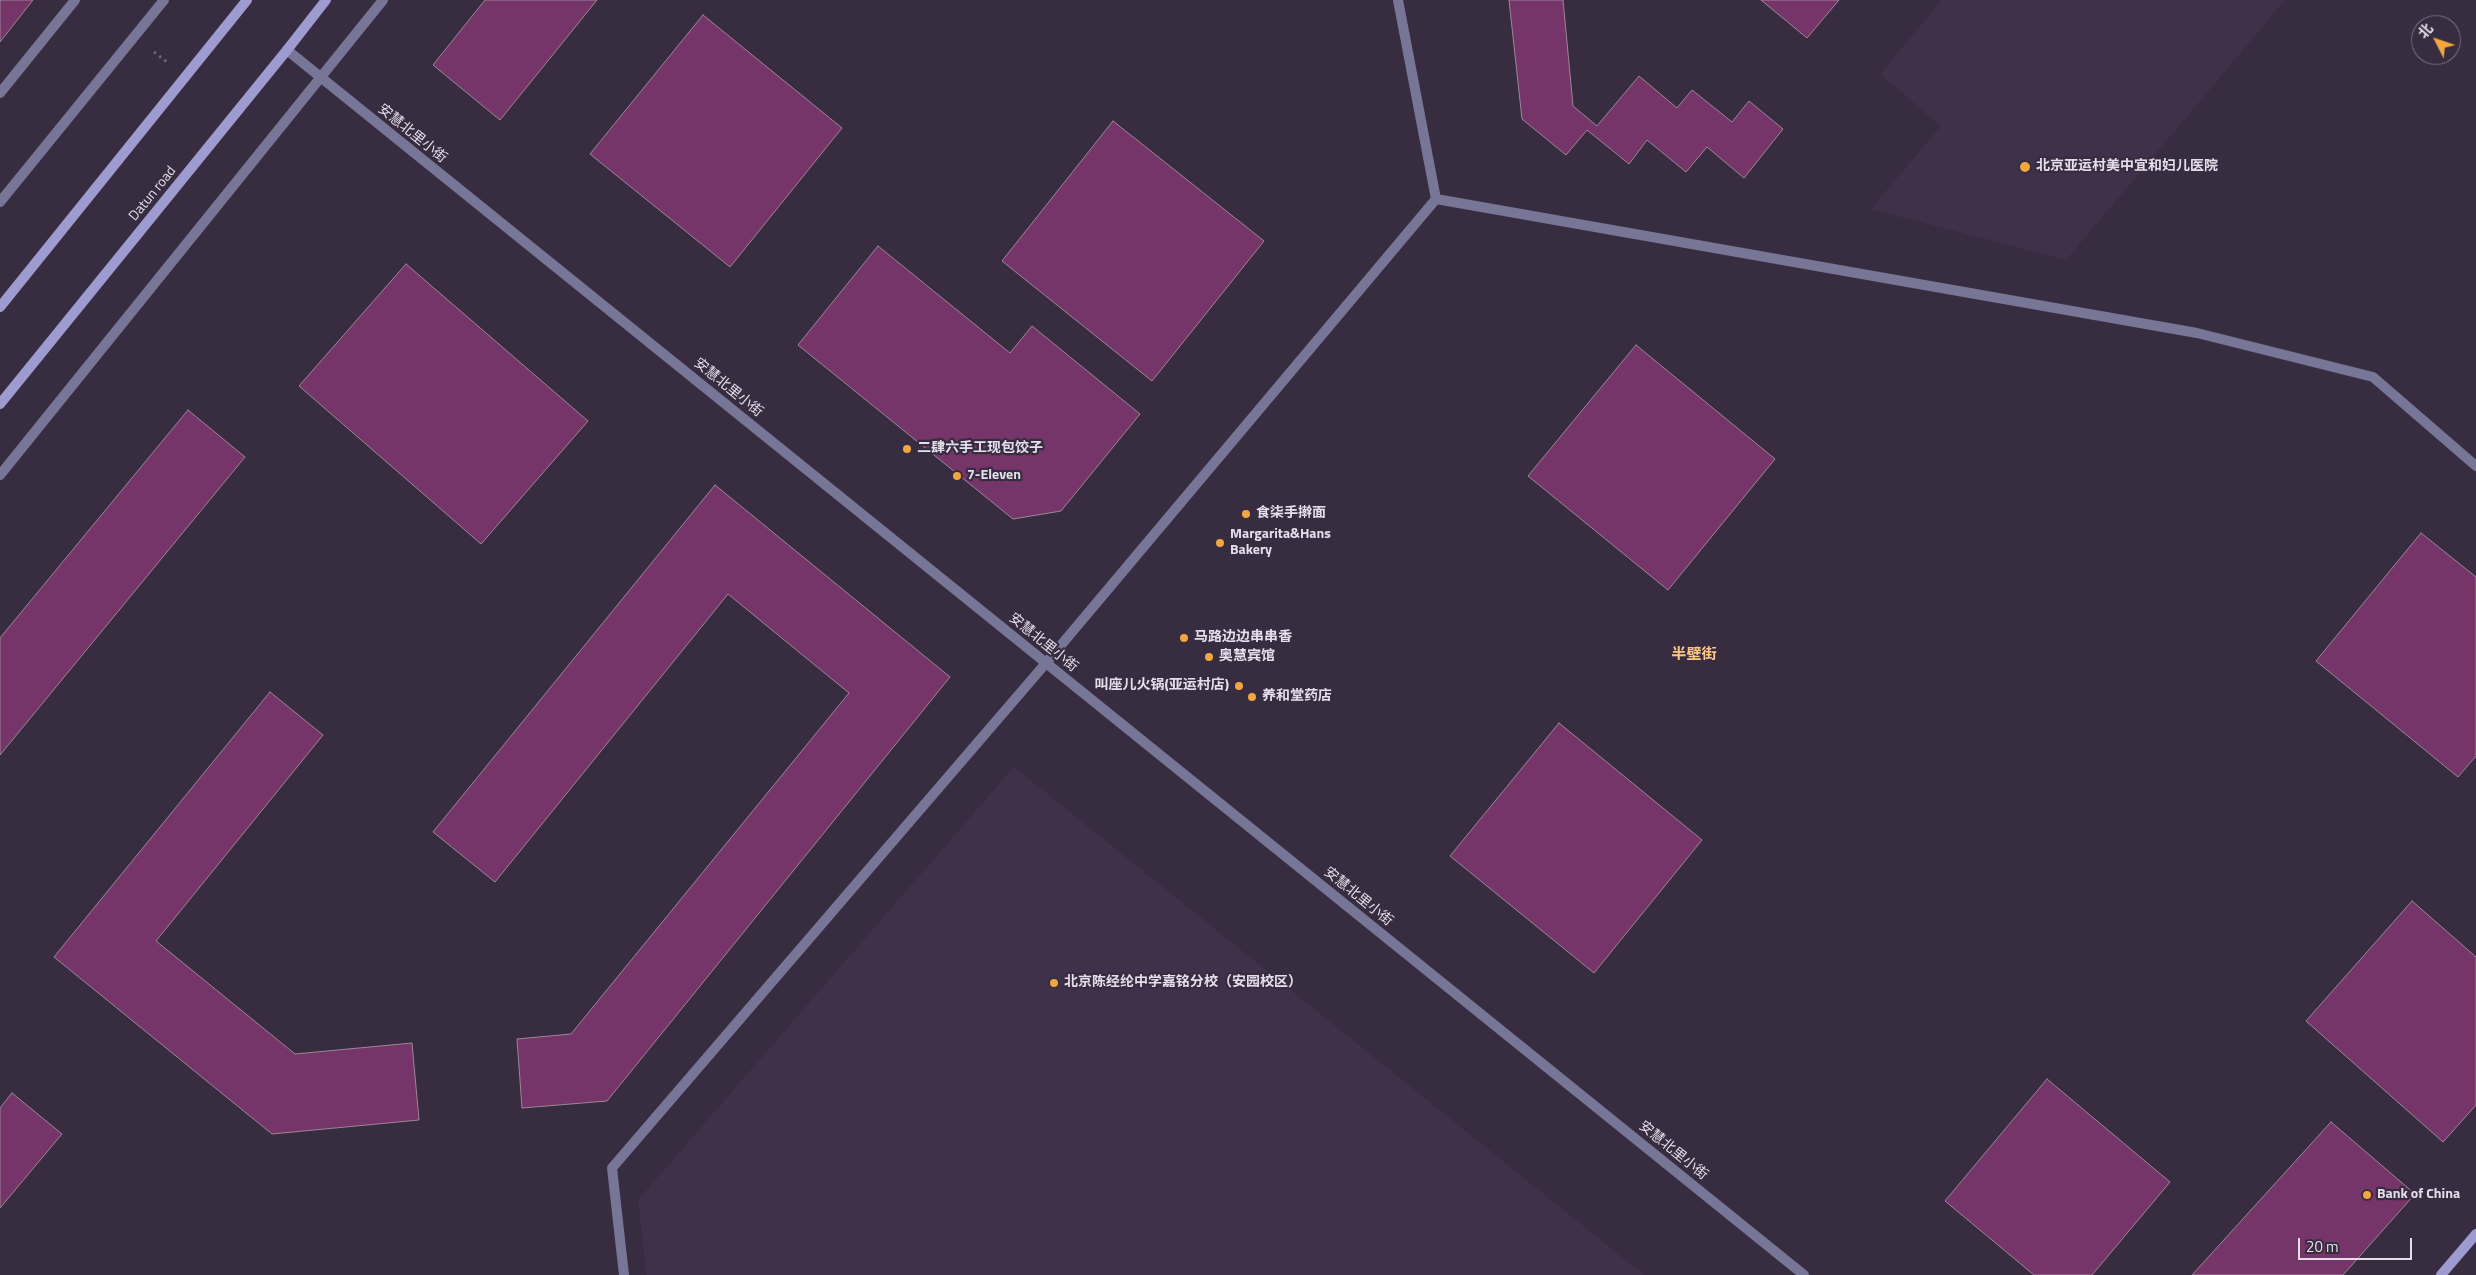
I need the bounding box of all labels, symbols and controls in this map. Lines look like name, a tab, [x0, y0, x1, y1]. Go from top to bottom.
north arrow	[2411, 15, 2461, 65]
text: 北	[2413, 18, 2438, 43]
street label: 安慧北里小街	[374, 101, 450, 167]
place label: 北京亚运村美中宜和妇儿医院	[2036, 159, 2218, 175]
marker: 北京亚运村美中宜和妇儿医院	[2018, 160, 2032, 174]
street label: Datun road	[126, 163, 180, 225]
street label: 安慧北里小街	[690, 355, 766, 421]
place label: 二肆六手工现包饺子	[917, 441, 1043, 457]
marker: 二肆六手工现包饺子	[901, 443, 913, 455]
place label: 7-Eleven	[967, 468, 1021, 484]
marker: 7-Eleven	[951, 470, 963, 482]
place label: 食柒手擀面	[1256, 506, 1326, 522]
marker: 食柒手擀面	[1240, 508, 1252, 520]
place label: Margarita&Hans Bakery	[1230, 527, 1331, 560]
marker: Margarita&Hans Bakery	[1214, 537, 1226, 549]
street label: 安慧北里小街	[1005, 610, 1081, 676]
place label: 马路边边串串香	[1194, 630, 1292, 646]
marker: 马路边边串串香	[1178, 632, 1190, 644]
district label: 半壁街	[1672, 646, 1716, 664]
place label: 奥慧宾馆	[1219, 649, 1275, 665]
marker: 奥慧宾馆	[1203, 651, 1215, 663]
place label: 叫座儿火锅(亚运村店)	[1094, 678, 1229, 694]
marker: 叫座儿火锅(亚运村店)	[1233, 680, 1245, 692]
place label: 养和堂药店	[1262, 689, 1332, 705]
marker: 养和堂药店	[1246, 691, 1258, 703]
street label: 安慧北里小街	[1320, 864, 1396, 930]
place label: 北京陈经纶中学嘉铭分校（安园校区）	[1064, 975, 1302, 991]
marker: 北京陈经纶中学嘉铭分校（安园校区）	[1048, 977, 1060, 989]
street label: 安慧北里小街	[1635, 1118, 1711, 1184]
place label: Bank of China	[2377, 1187, 2460, 1203]
marker: Bank of China	[2361, 1189, 2373, 1201]
scale bar	[2301, 1228, 2415, 1260]
text: 20 m	[2306, 1235, 2339, 1258]

